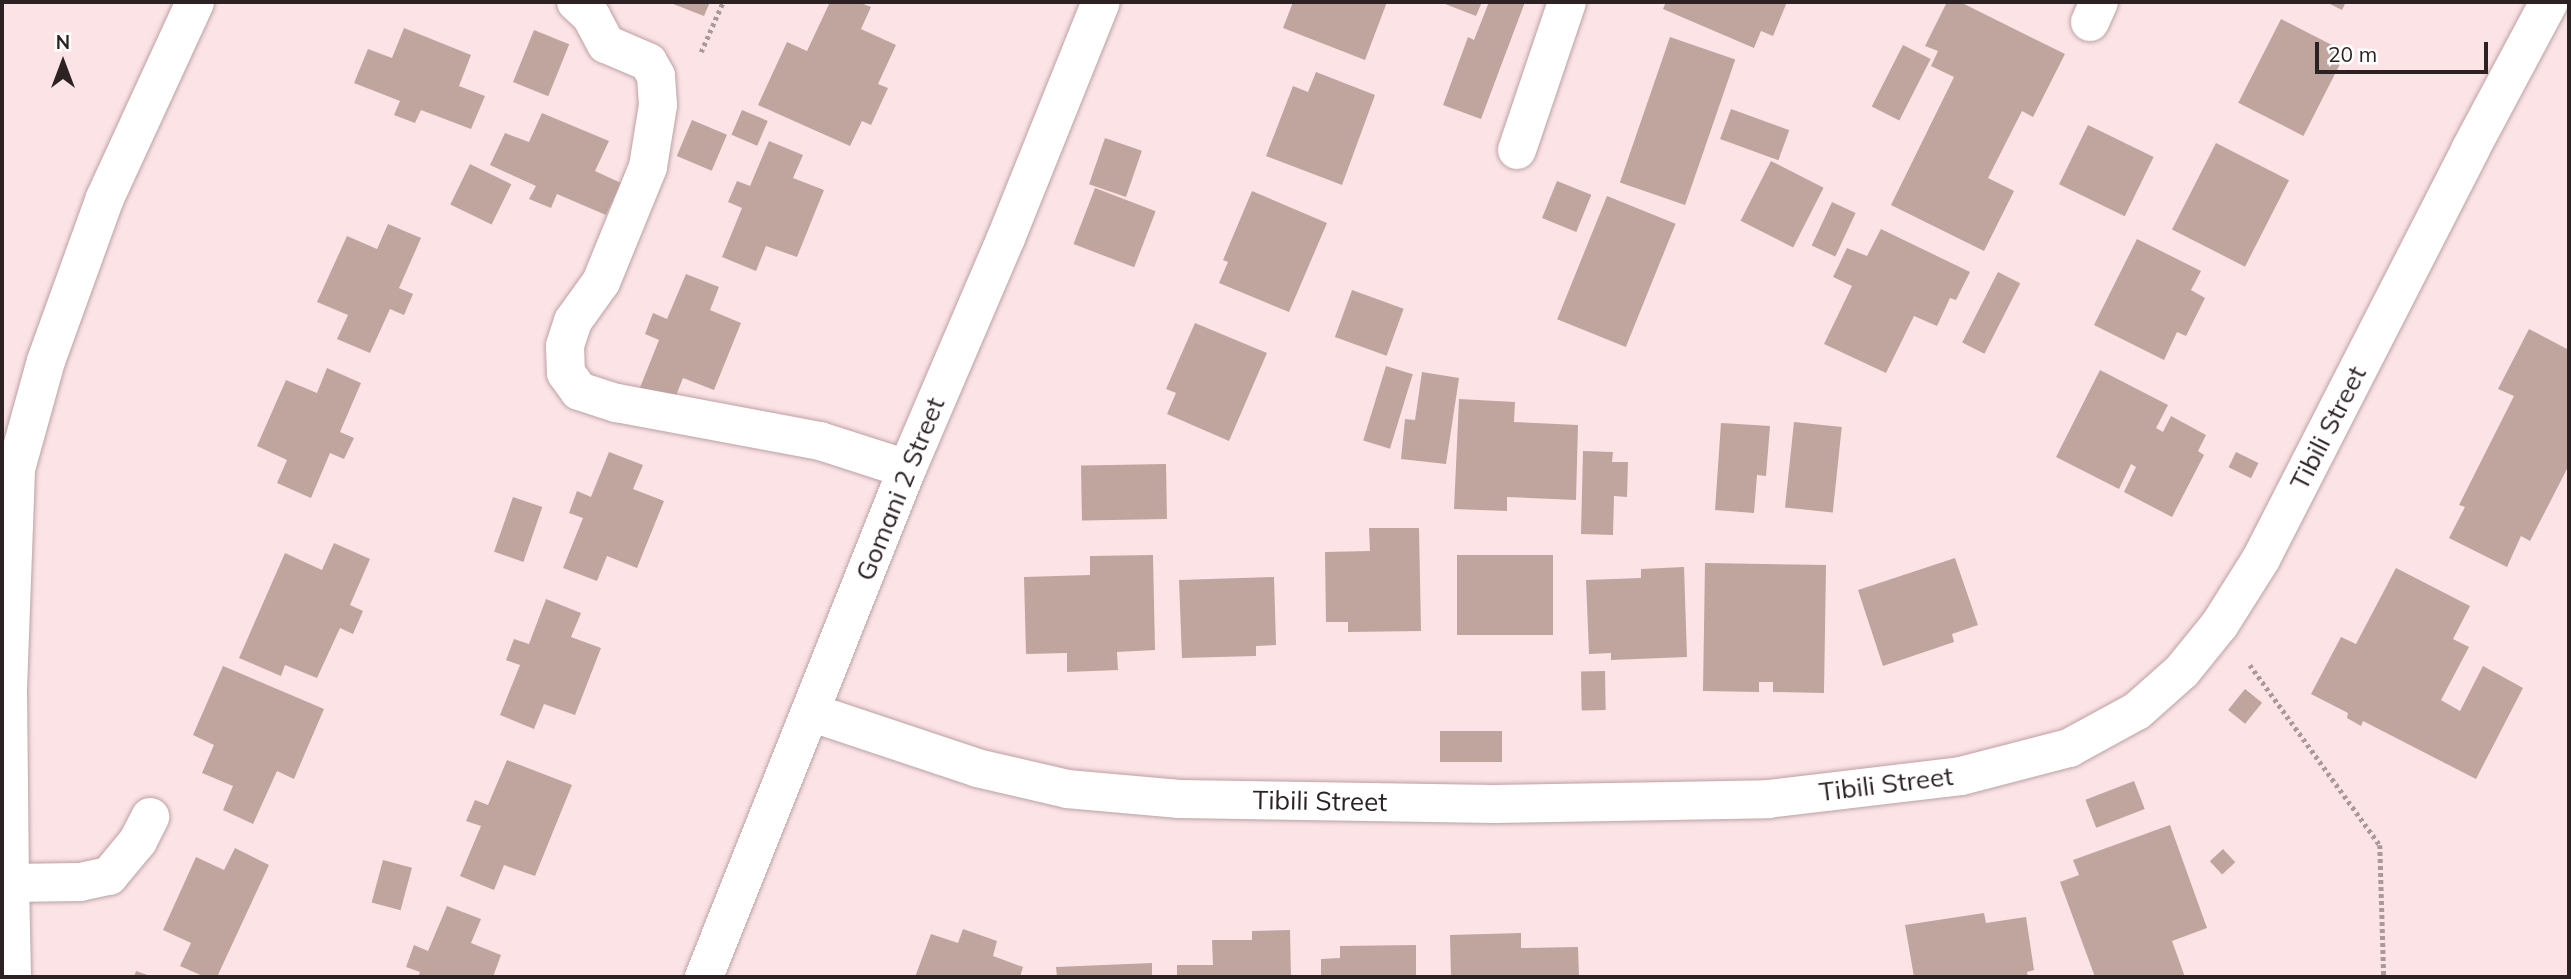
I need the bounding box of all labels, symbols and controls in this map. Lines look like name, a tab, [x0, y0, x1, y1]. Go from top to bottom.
north arrow	[28, 28, 98, 98]
scale bar	[2319, 28, 2492, 72]
text: N	[56, 30, 70, 54]
text: 20 m	[2328, 41, 2377, 67]
street label: Tibili Street	[2284, 361, 2372, 495]
street label: Gomani 2 Street	[849, 393, 951, 585]
street label: Tibili Street	[1817, 760, 1955, 808]
street label: Tibili Street	[1252, 784, 1388, 818]

